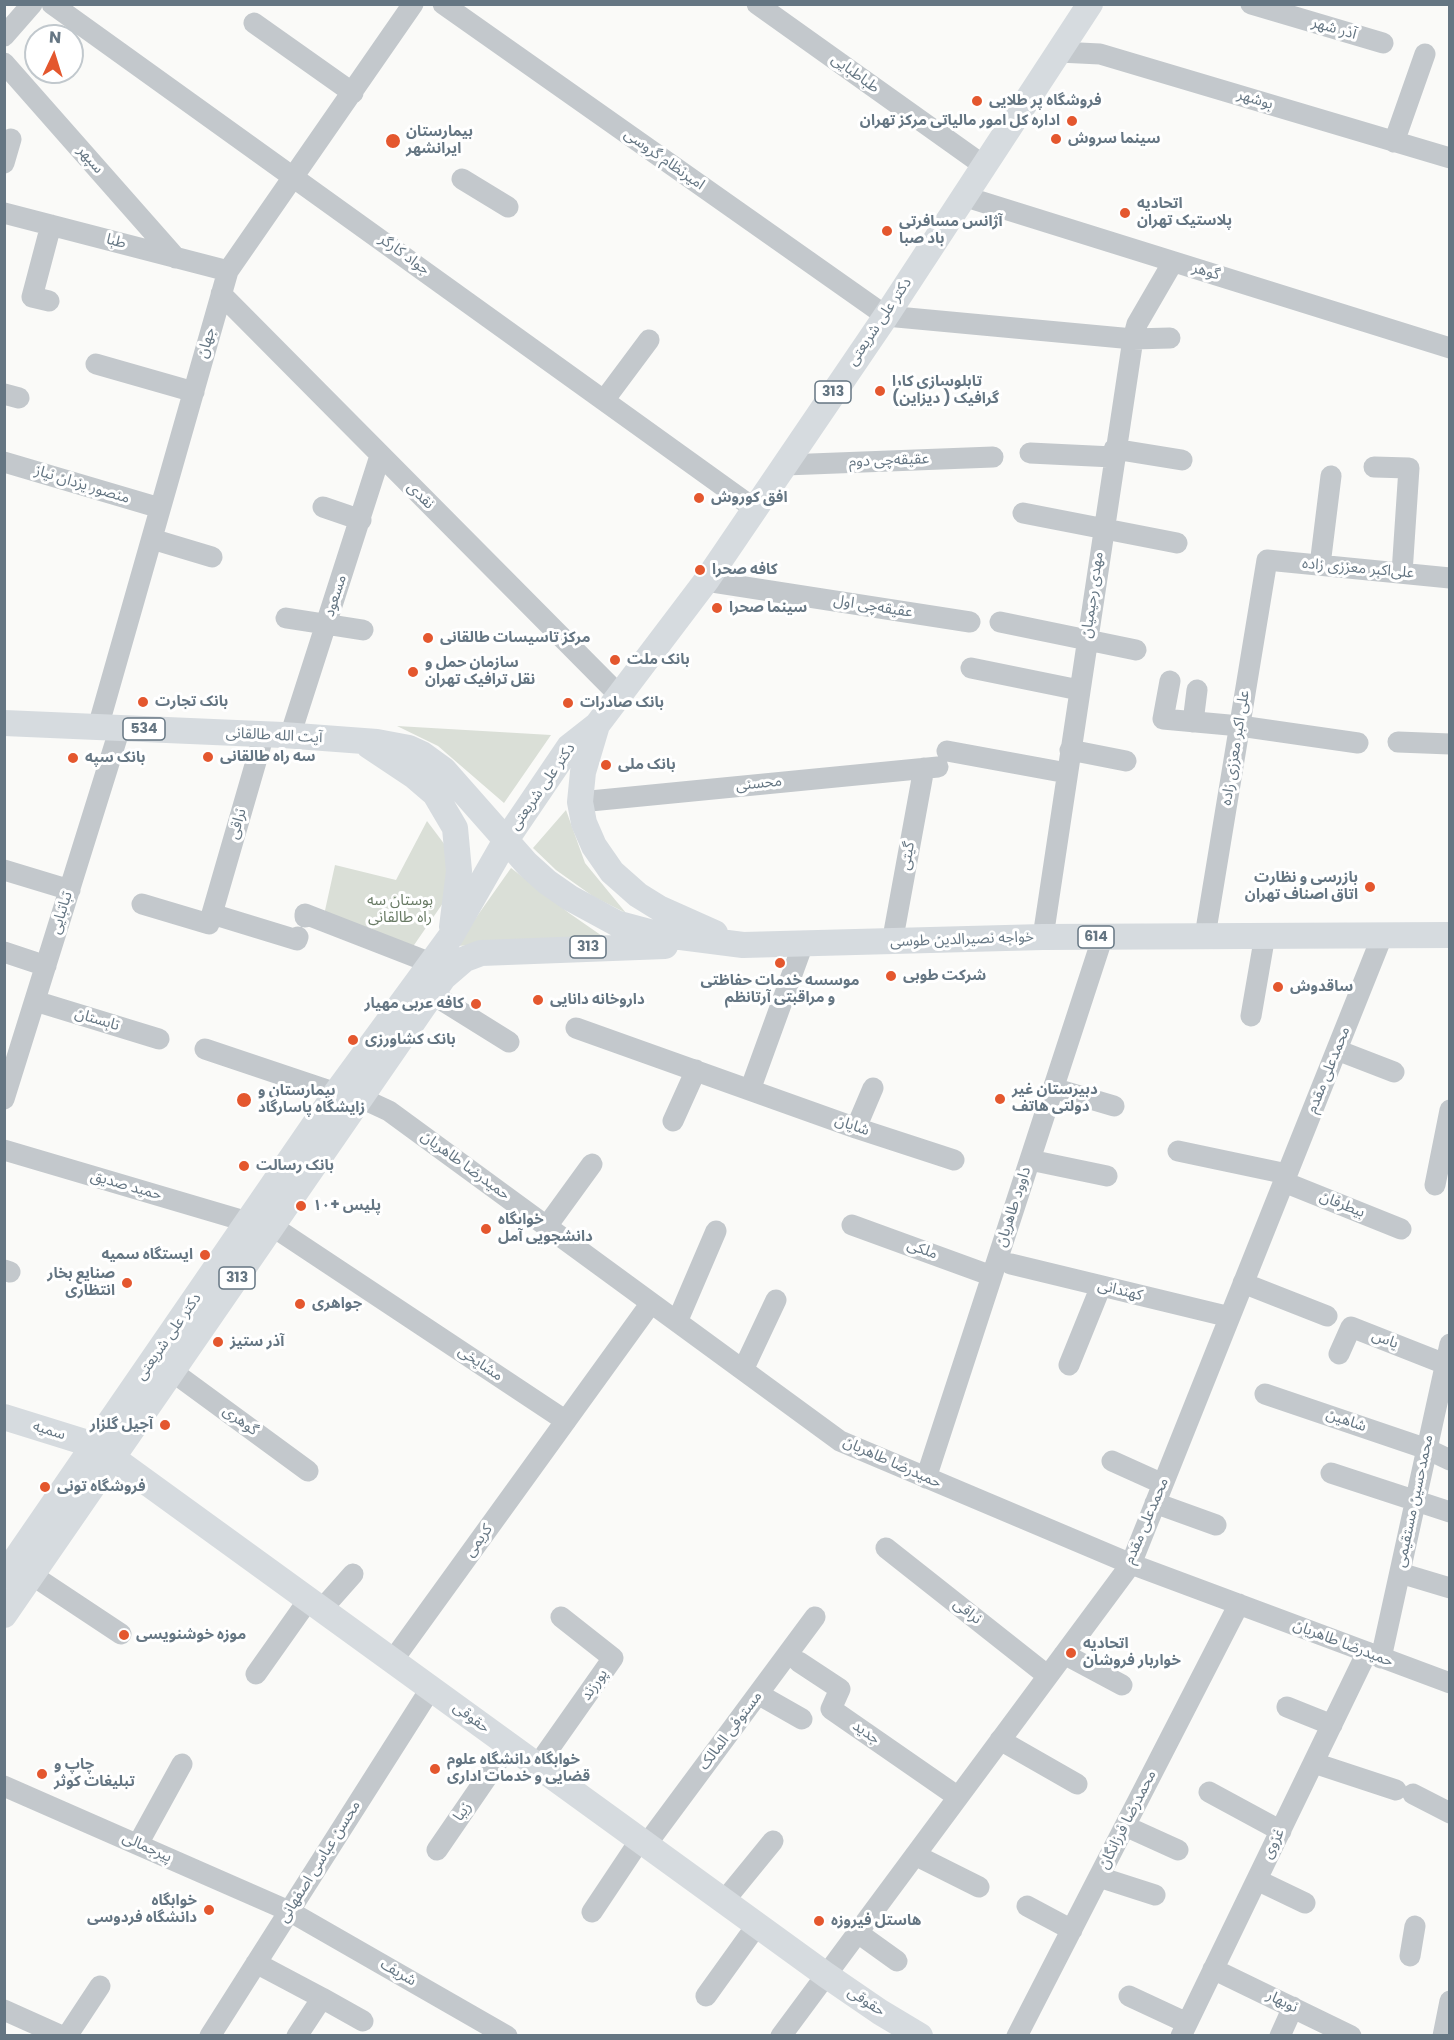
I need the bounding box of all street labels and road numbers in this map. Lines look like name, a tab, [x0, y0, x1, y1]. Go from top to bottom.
street label: آذر شهر	[1310, 14, 1358, 44]
street label: طباطبایی	[828, 51, 882, 97]
street label: بوشهر	[1235, 86, 1275, 114]
street label: امیرنظام گروسی	[620, 126, 708, 194]
street label: سپهر	[73, 142, 107, 178]
street label: طبا	[104, 231, 128, 253]
street label: جواد کارگر	[375, 231, 433, 279]
street label: گوهر	[1190, 259, 1222, 285]
street label: دکتر علی شریعتی	[844, 275, 916, 369]
street label: جهان	[194, 326, 220, 360]
road number: 313	[815, 381, 851, 403]
street label: عقیقه‌چی دوم	[849, 451, 929, 471]
street label: منصور یزدان نیاز	[32, 462, 132, 508]
street label: نقدی	[403, 479, 437, 513]
street label: مهدی رحیمیان	[1078, 551, 1108, 639]
street label: علی‌اکبر معززی زاده	[1301, 555, 1415, 583]
street label: مسعود	[321, 573, 351, 619]
street label: عقیقه‌چی اول	[832, 592, 914, 622]
street label: علی اکبر معززی زاده	[1218, 689, 1254, 807]
road number: 534	[123, 718, 165, 740]
street label: آیت الله طالقانی	[225, 724, 323, 748]
street label: دکتر علی شریعتی	[506, 740, 580, 834]
street label: محسنی	[735, 773, 783, 795]
street label: نراقی	[225, 807, 251, 841]
street label: گیتی	[897, 840, 919, 872]
street label: تباتبایی	[47, 890, 77, 936]
road number: 614	[1078, 926, 1114, 948]
street label: خواجه نصیرالدین طوسی	[890, 928, 1034, 952]
road number: 313	[570, 936, 606, 958]
street label: تابستان	[72, 1005, 122, 1035]
street label: محمدعلی مقدم	[1303, 1024, 1355, 1116]
street label: شایان	[832, 1112, 872, 1140]
street label: حمیدرضا طاهریان	[417, 1128, 513, 1204]
street label: داوود طاهریان	[993, 1165, 1035, 1249]
street label: حمید صدیق	[88, 1167, 164, 1205]
street label: بیطرفان	[1317, 1188, 1367, 1222]
street label: ملکی	[904, 1236, 940, 1264]
road number: 313	[219, 1267, 255, 1289]
street label: کهندانی	[1096, 1277, 1144, 1305]
street label: دکتر علی شریعتی	[132, 1290, 206, 1384]
street label: یاس	[1369, 1327, 1401, 1353]
street label: مشایخی	[454, 1343, 506, 1385]
street label: گوهری	[219, 1402, 261, 1440]
street label: شاهین	[1324, 1406, 1368, 1436]
street label: سمیه	[30, 1418, 68, 1444]
street label: حمیدرضا طاهریان	[840, 1433, 944, 1493]
street label: محمدحسین مستقیمی	[1392, 1433, 1438, 1569]
street label: محمدعلی مقدم	[1121, 1475, 1173, 1567]
street label: کریمی	[461, 1521, 497, 1561]
street label: نراقی	[949, 1595, 985, 1629]
street label: حمیدرضا طاهریان	[1290, 1617, 1396, 1671]
street label: پورزند	[578, 1666, 612, 1704]
street label: مستوفی المالک	[696, 1688, 766, 1774]
street label: حقوقی	[449, 1699, 493, 1737]
street label: جدید	[849, 1717, 883, 1749]
street label: محمدرضا فرزانگان	[1095, 1767, 1161, 1873]
street label: محسن عباسی اصفهانی	[275, 1798, 365, 1926]
street label: زیبا	[450, 1799, 476, 1825]
street label: غزوی	[1259, 1826, 1289, 1862]
street label: پیرجمالی	[119, 1829, 175, 1867]
street label: شریف	[377, 1956, 419, 1990]
street label: حقوقی	[844, 1983, 888, 2021]
street label: نوبهار	[1263, 1987, 1301, 2017]

